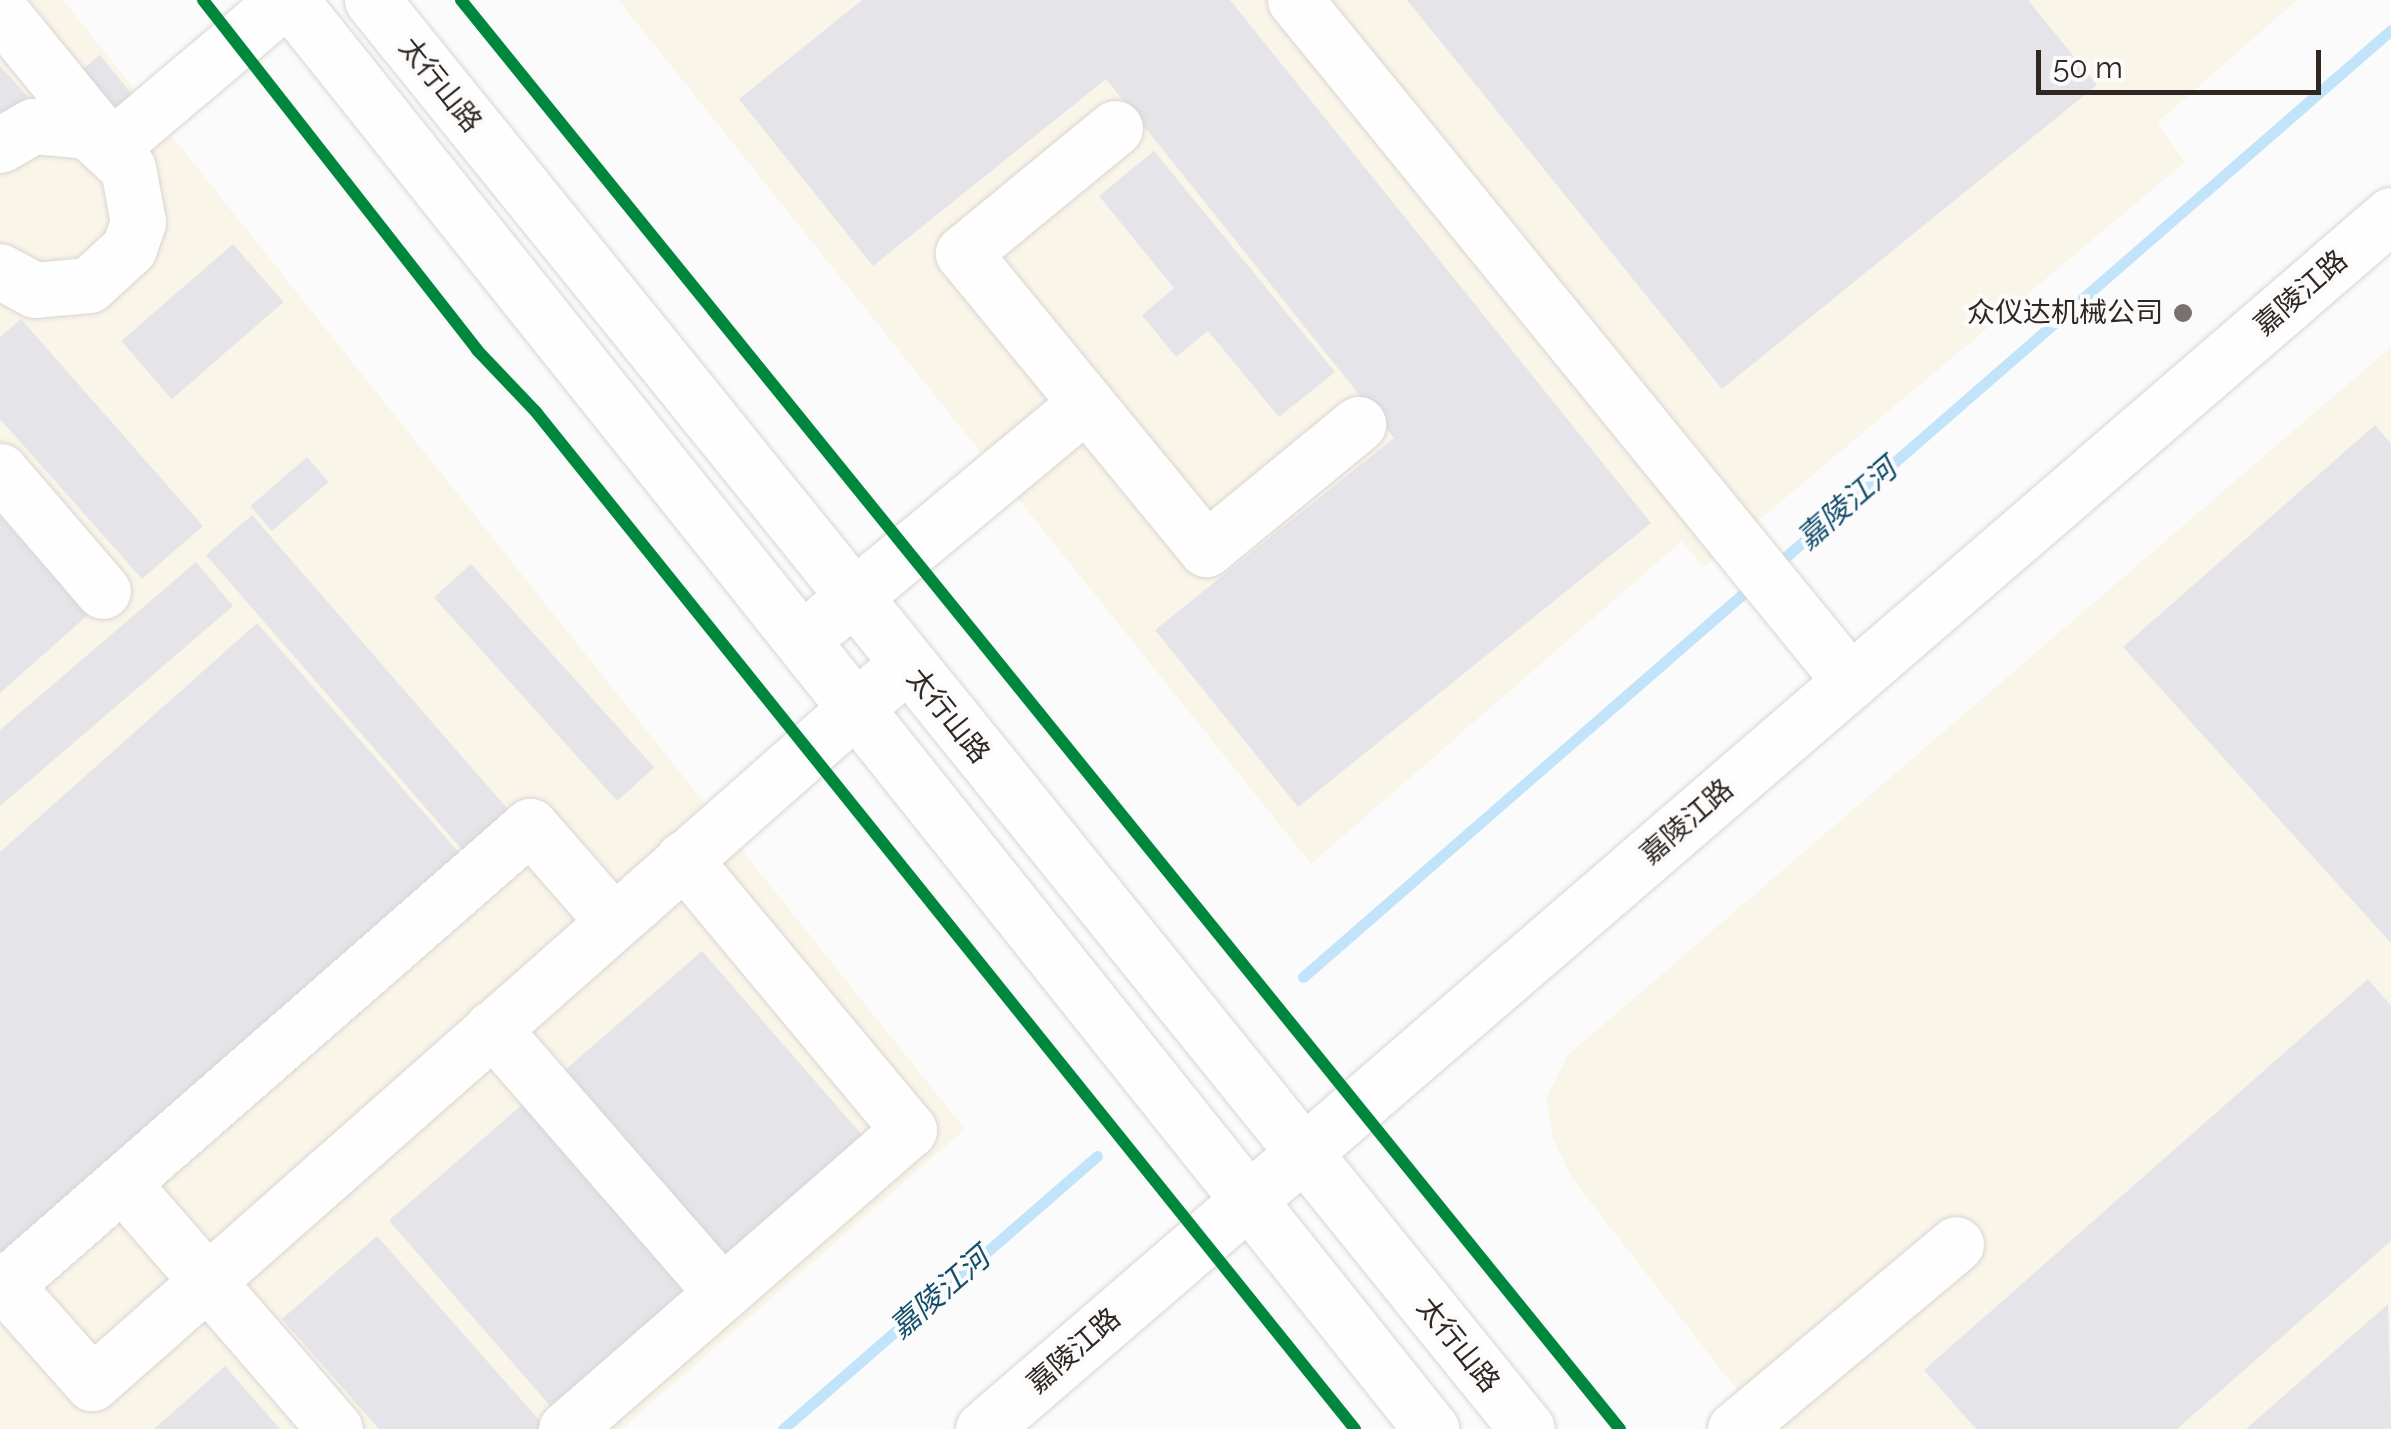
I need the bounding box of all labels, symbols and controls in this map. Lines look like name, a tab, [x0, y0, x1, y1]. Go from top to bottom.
scale bar	[2041, 30, 2326, 92]
street label: 太行山路	[392, 31, 488, 139]
text: 50 m	[2053, 50, 2123, 85]
street label: 嘉陵江路	[2248, 244, 2354, 342]
place label: 众仪达机械公司	[1967, 296, 2163, 330]
marker: 众仪达机械公司	[2172, 302, 2194, 324]
water label: 嘉陵江河	[1790, 451, 1904, 557]
street label: 太行山路	[900, 662, 996, 770]
street label: 嘉陵江路	[1634, 773, 1740, 871]
water label: 嘉陵江河	[883, 1240, 997, 1346]
street label: 太行山路	[1410, 1291, 1506, 1399]
street label: 嘉陵江路	[1021, 1302, 1127, 1400]

